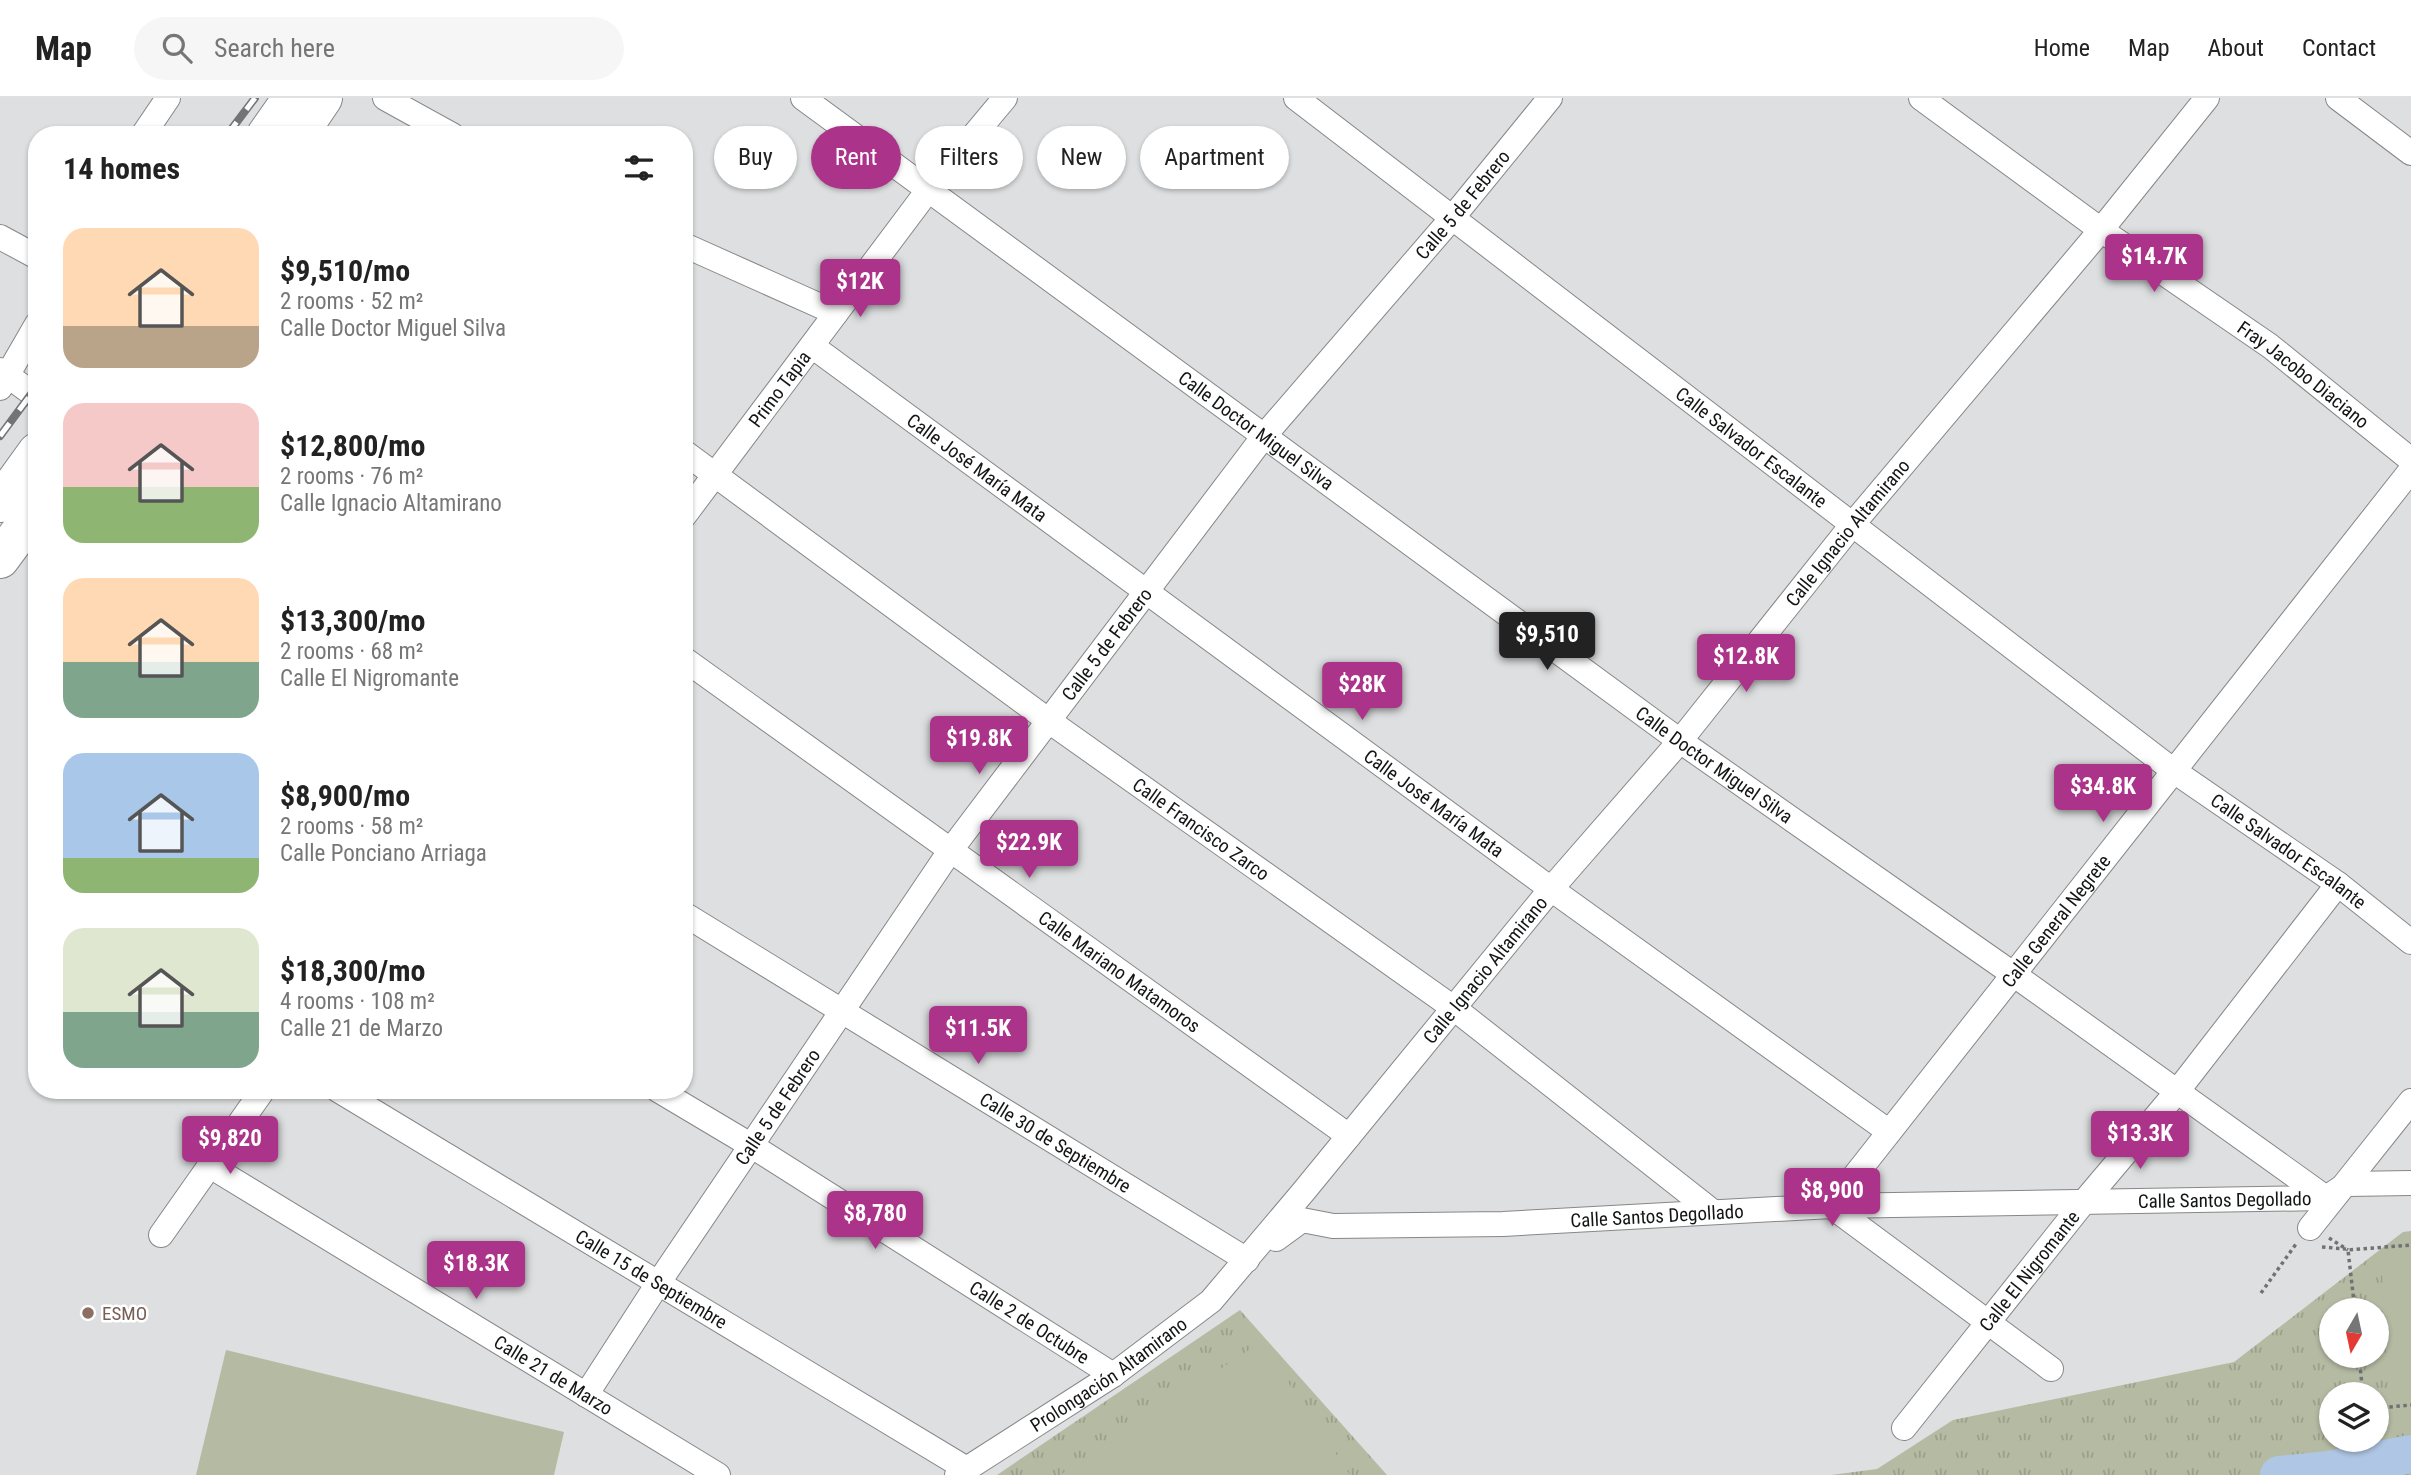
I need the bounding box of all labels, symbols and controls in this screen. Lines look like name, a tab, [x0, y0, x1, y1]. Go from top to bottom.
search box	[134, 17, 624, 80]
text: Map	[35, 29, 92, 68]
icon: search	[158, 29, 196, 67]
text: Search here	[214, 33, 335, 63]
text: Home	[2034, 34, 2090, 62]
text: Map	[2128, 34, 2170, 62]
text: About	[2208, 34, 2264, 62]
text: Contact	[2302, 34, 2376, 62]
chip: Buy	[714, 126, 797, 189]
chip: Rent	[811, 126, 901, 189]
chip: Filters	[915, 126, 1023, 189]
chip: New	[1037, 126, 1126, 189]
chip: Apartment	[1140, 126, 1289, 189]
street label: Calle 5 de Febrero	[1411, 145, 1515, 264]
icon: filters	[620, 149, 658, 187]
text: 14 homes	[63, 151, 180, 186]
pin: $14.7K	[2097, 234, 2211, 294]
text: $14.7K	[2121, 243, 2187, 270]
text: $9,510/mo	[280, 253, 410, 288]
icon: home	[119, 256, 203, 340]
pin: $12K	[819, 260, 901, 319]
text: $12K	[836, 268, 884, 295]
text: 2 rooms · 52 m²	[280, 288, 423, 315]
text: Calle Doctor Miguel Silva	[280, 315, 506, 342]
street label: Fray Jacobo Diaciano	[2233, 316, 2374, 433]
street label: Primo Tapia	[744, 346, 816, 432]
street label: Calle Doctor Miguel Silva	[1174, 366, 1338, 495]
street label: Calle Salvador Escalante	[1671, 382, 1832, 513]
street label: Calle José María Mata	[902, 409, 1051, 527]
text: $12,800/mo	[280, 428, 425, 463]
icon: home	[119, 431, 203, 515]
street label: Calle Ignacio Altamirano	[1781, 454, 1915, 611]
text: 2 rooms · 76 m²	[280, 463, 423, 490]
text: Calle Ignacio Altamirano	[280, 490, 502, 517]
street label: Calle 5 de Febrero	[1057, 584, 1157, 705]
text: $13,300/mo	[280, 603, 425, 638]
icon: home	[119, 606, 203, 690]
pin: $9,510	[1490, 612, 1604, 672]
text: $9,510	[1515, 621, 1579, 648]
pin: $12.8K	[1689, 634, 1803, 694]
text: 2 rooms · 68 m²	[280, 638, 423, 665]
text: $12.8K	[1713, 643, 1779, 670]
pin: $28K	[1321, 662, 1403, 722]
text: Calle El Nigromante	[280, 665, 459, 692]
text: $28K	[1338, 671, 1386, 698]
street label: Calle Doctor Miguel Silva	[1631, 701, 1797, 828]
pin: $19.8K	[922, 716, 1036, 776]
text: $19.8K	[946, 725, 1012, 752]
street label: Calle José María Mata	[1359, 745, 1508, 863]
pin: $34.8K	[2046, 764, 2160, 824]
street label: Calle Francisco Zarco	[1128, 773, 1274, 886]
text: $34.8K	[2070, 773, 2136, 800]
text: $8,900/mo	[280, 778, 410, 813]
icon: home	[119, 781, 203, 865]
street label: Calle Salvador Escalante	[2206, 789, 2371, 914]
text: 2 rooms · 58 m²	[280, 813, 423, 840]
pin: $22.9K	[972, 820, 1086, 880]
text: $22.9K	[996, 829, 1062, 856]
text: Calle Ponciano Arriaga	[280, 840, 487, 867]
street label: Calle General Negrete	[1997, 850, 2116, 992]
street label: Calle Ignacio Altamirano	[1418, 892, 1552, 1048]
street label: Calle Mariano Matamoros	[1034, 906, 1205, 1038]
text: $18,300/mo	[280, 953, 425, 988]
icon: home	[119, 956, 203, 1040]
text: 4 rooms · 108 m²	[280, 988, 435, 1015]
pin: $11.5K	[921, 1006, 1035, 1066]
text: Calle 21 de Marzo	[280, 1015, 443, 1042]
text: $11.5K	[945, 1015, 1011, 1042]
street label: Calle 5 de Febrero	[730, 1045, 825, 1170]
street label: Calle 30 de Septiembre	[975, 1088, 1135, 1198]
pin: $13.3K	[2083, 1112, 2197, 1171]
pin: $9,820	[173, 1116, 287, 1176]
text: $13.3K	[2107, 1120, 2173, 1147]
text: $9,820	[198, 1125, 262, 1152]
pin: $8,900	[1775, 1168, 1889, 1228]
text: $8,900	[1800, 1177, 1864, 1204]
street label: Calle Santos Degollado	[2138, 1187, 2312, 1213]
pin: $8,780	[818, 1192, 932, 1251]
text: $8,780	[843, 1200, 907, 1227]
street label: Calle Santos Degollado	[1570, 1200, 1744, 1232]
street label: Calle El Nigromante	[1974, 1206, 2085, 1336]
street label: Calle 15 de Septiembre	[571, 1225, 731, 1334]
pin: $18.3K	[419, 1242, 533, 1301]
text: $18.3K	[443, 1250, 509, 1277]
street label: Calle 2 de Octubre	[965, 1276, 1093, 1369]
north arrow	[2319, 1298, 2389, 1368]
map controls	[2319, 1298, 2389, 1452]
place label: ESMO	[102, 1302, 147, 1325]
marker: ESMO	[80, 1305, 96, 1321]
street label: Prolongación Altamirano	[1026, 1312, 1192, 1437]
street label: Calle 21 de Marzo	[490, 1330, 617, 1420]
button: layers	[2319, 1382, 2389, 1452]

